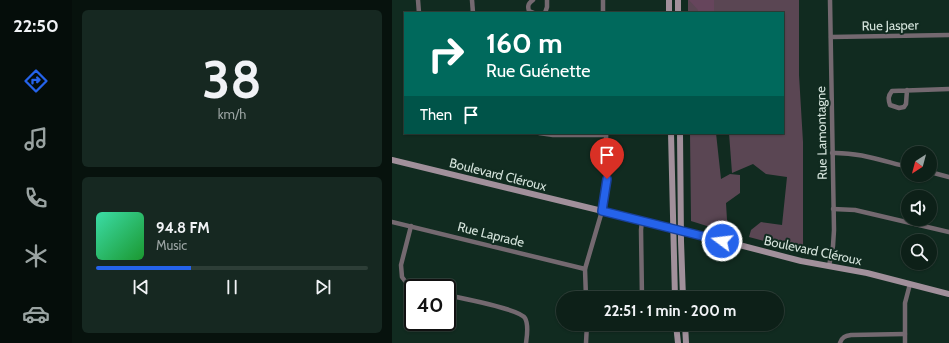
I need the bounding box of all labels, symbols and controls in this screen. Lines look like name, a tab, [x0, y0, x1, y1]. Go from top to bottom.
text: 22:50	[13, 15, 59, 37]
street label: Rue Jasper	[861, 16, 919, 33]
text: 160 m	[486, 26, 562, 60]
icon: right	[420, 28, 472, 80]
text: 38	[202, 48, 262, 111]
text: Rue Guénette	[486, 60, 591, 82]
icon: directions	[22, 67, 50, 95]
street label: Rue Lamontagne	[812, 86, 830, 180]
icon: arrive	[460, 104, 482, 126]
text: km/h	[218, 106, 246, 122]
text: Then	[420, 106, 452, 124]
icon: music	[22, 125, 50, 153]
pin	[590, 138, 624, 179]
icon: arrive	[596, 144, 618, 166]
north arrow	[901, 146, 937, 182]
map controls	[901, 146, 937, 270]
street label: Boulevard Cléroux	[448, 154, 549, 194]
icon: phone	[22, 184, 50, 212]
button: sound	[901, 190, 937, 226]
street label: Rue Laprade	[456, 218, 526, 250]
text: 94.8 FM	[156, 219, 210, 237]
position arrow	[701, 220, 743, 262]
street label: Boulevard Cléroux	[763, 232, 864, 268]
button: search	[901, 234, 937, 270]
text: Music	[156, 237, 187, 253]
icon: climate	[22, 242, 50, 270]
icon: previous	[130, 276, 152, 298]
icon: pause	[221, 276, 243, 298]
icon: next	[312, 276, 334, 298]
speed limit sign: 40	[404, 279, 456, 331]
icon: car	[22, 300, 50, 328]
text: 22:51 · 1 min · 200 m	[604, 302, 736, 320]

